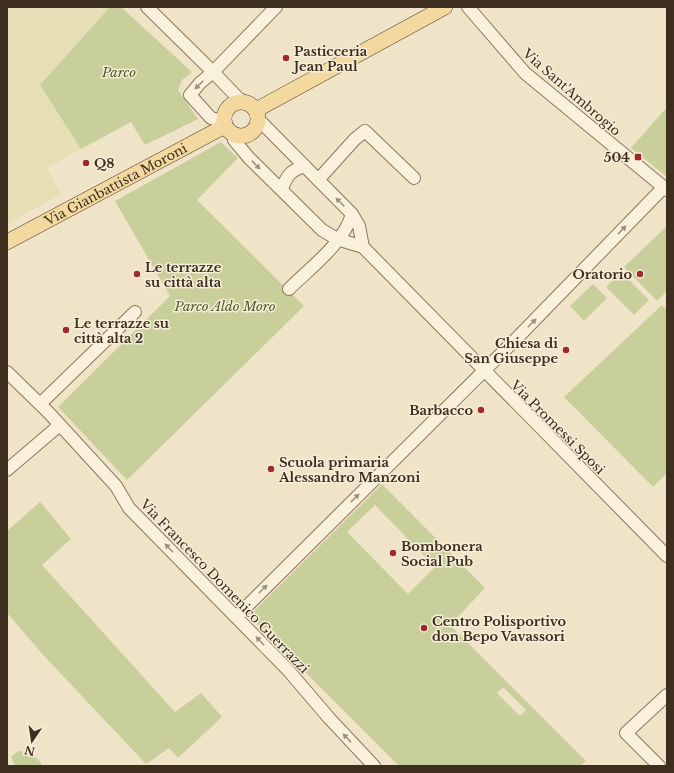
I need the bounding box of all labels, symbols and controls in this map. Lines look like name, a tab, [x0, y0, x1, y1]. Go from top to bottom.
place label: Pasticceria Jean Paul	[291, 43, 368, 75]
street label: Via Sant'Ambrogio	[518, 44, 624, 140]
marker: Pasticceria Jean Paul	[281, 53, 291, 63]
park label: Parco	[101, 64, 136, 81]
one-way arrow	[194, 80, 203, 90]
street label: Via Gianbattista Moroni	[41, 140, 191, 230]
place label: 504	[604, 149, 630, 166]
marker: 504	[633, 152, 643, 162]
place label: Q8	[94, 155, 115, 172]
marker: Q8	[81, 158, 91, 168]
one-way arrow	[251, 160, 261, 170]
one-way arrow	[335, 197, 345, 207]
one-way arrow	[617, 225, 627, 235]
place label: Le terrazze su città alta	[145, 259, 222, 291]
place label: Oratorio	[573, 266, 632, 283]
marker: Le terrazze su città alta	[132, 269, 142, 279]
marker: Oratorio	[635, 269, 645, 279]
park label: Parco Aldo Moro	[174, 298, 276, 315]
place label: Le terrazze su città alta 2	[74, 315, 170, 347]
one-way arrow	[527, 318, 537, 328]
marker: Le terrazze su città alta 2	[61, 325, 71, 335]
place label: Chiesa di San Giuseppe	[464, 335, 558, 367]
marker: Chiesa di San Giuseppe	[561, 345, 571, 355]
street label: Via Promessi Sposi	[506, 376, 609, 478]
place label: Barbacco	[409, 402, 473, 419]
marker: Barbacco	[476, 405, 486, 415]
place label: Scuola primaria Alessandro Manzoni	[278, 454, 420, 486]
marker: Scuola primaria Alessandro Manzoni	[266, 464, 276, 474]
one-way arrow	[350, 493, 360, 503]
street label: Via Francesco Domenico Guerrazzi	[136, 495, 313, 677]
place label: Bombonera Social Pub	[401, 538, 483, 570]
one-way arrow	[164, 543, 174, 553]
marker: Bombonera Social Pub	[388, 548, 398, 558]
one-way arrow	[258, 584, 268, 594]
place label: Centro Polisportivo don Bepo Vavassori	[432, 613, 567, 645]
marker: Centro Polisportivo don Bepo Vavassori	[419, 623, 429, 633]
one-way arrow	[255, 636, 265, 646]
north arrow	[12, 721, 52, 761]
one-way arrow	[342, 733, 352, 743]
text: N	[22, 743, 36, 759]

